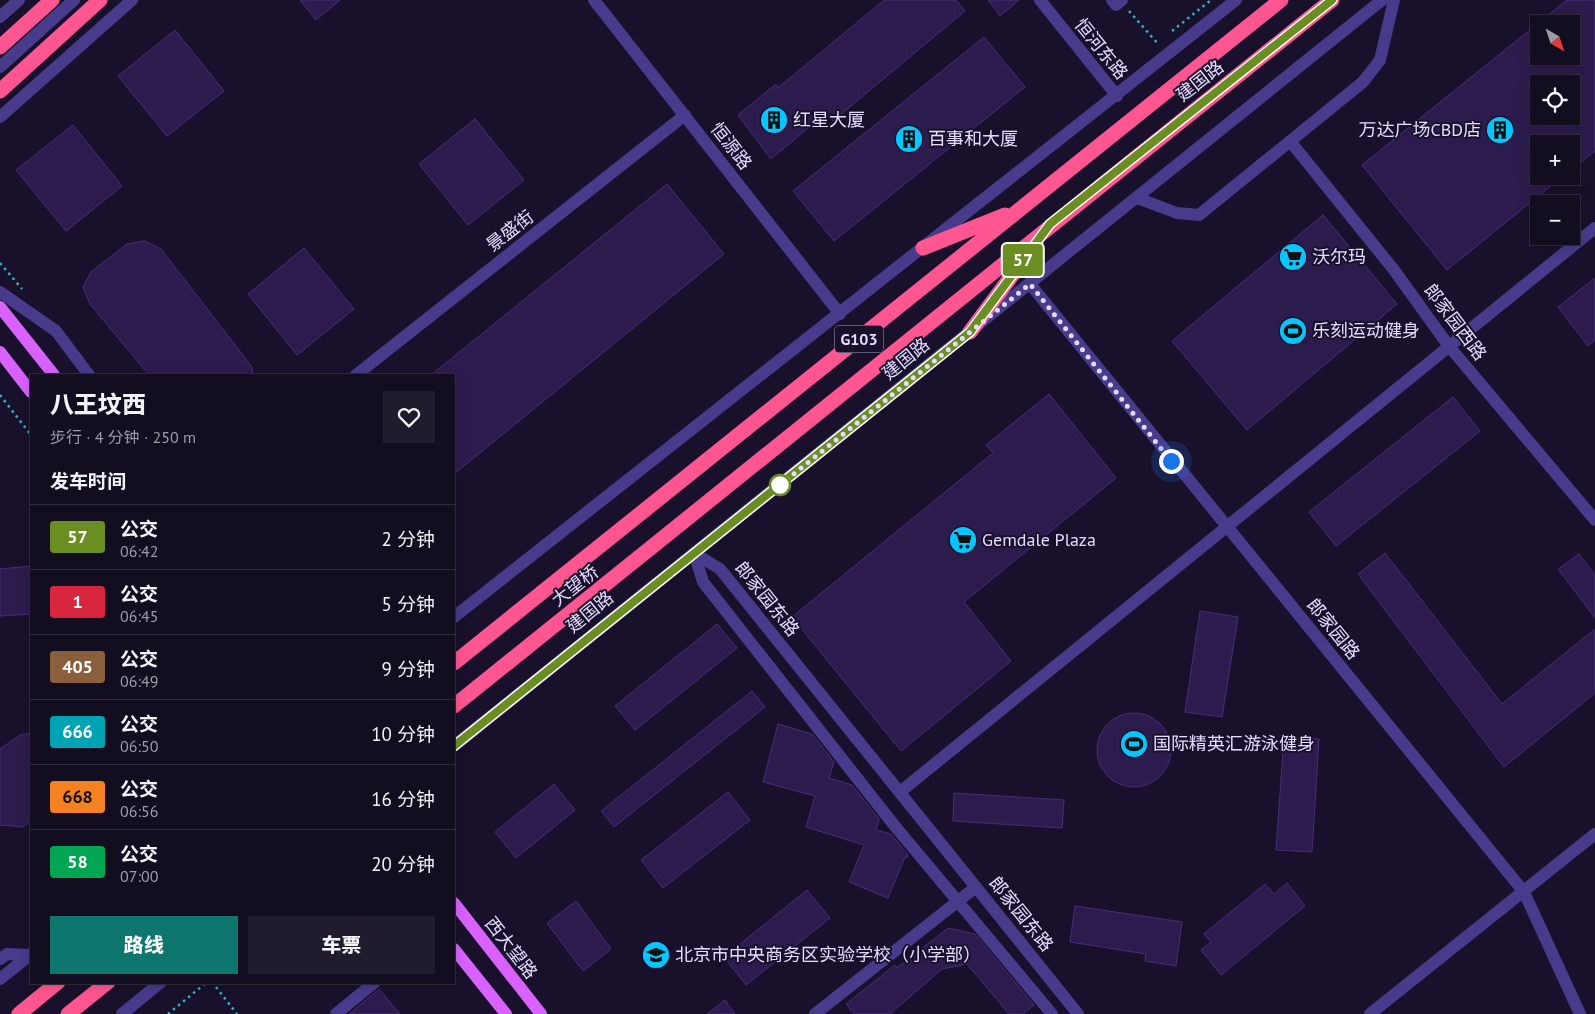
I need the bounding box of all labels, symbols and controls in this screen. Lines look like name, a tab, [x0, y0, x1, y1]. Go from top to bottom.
street label: 恒河东路	[1070, 13, 1133, 84]
north arrow	[1530, 15, 1580, 65]
map controls	[1530, 15, 1580, 245]
street label: 建国路	[1171, 55, 1228, 106]
button: locate	[1530, 75, 1580, 125]
building icon: 红星大厦	[759, 105, 789, 135]
place label: 红星大厦	[793, 108, 865, 131]
building icon: 万达广场CBD店	[1485, 115, 1515, 145]
street label: 恒源路	[706, 117, 757, 174]
place label: 万达广场CBD店	[1358, 118, 1481, 141]
building icon: 百事和大厦	[894, 124, 924, 154]
place label: 百事和大厦	[928, 127, 1018, 150]
button: +	[1530, 135, 1580, 185]
button: −	[1530, 195, 1580, 245]
street label: 景盛街	[481, 205, 538, 256]
supermarket icon: 沃尔玛	[1278, 242, 1308, 272]
line badge: 57	[1000, 244, 1046, 276]
place label: 沃尔玛	[1312, 245, 1366, 268]
text: 57	[1013, 248, 1033, 271]
street label: 郎家园西路	[1419, 279, 1492, 365]
sports icon: 乐刻运动健身	[1278, 316, 1308, 346]
place label: 乐刻运动健身	[1312, 319, 1420, 342]
road number: G103	[835, 326, 883, 352]
street label: 建国路	[877, 333, 934, 385]
text: 八王坟西	[50, 389, 146, 420]
button: heart	[383, 391, 435, 443]
text: 步行 · 4 分钟 · 250 m	[50, 427, 196, 447]
your location	[1159, 449, 1184, 474]
text: 发车时间	[50, 469, 126, 493]
unlabelled marker	[769, 474, 791, 496]
text: 公交	[120, 517, 158, 541]
text: 57	[67, 525, 88, 548]
supermarket icon: Gemdale Plaza	[948, 525, 978, 555]
text: 2 分钟	[382, 527, 435, 551]
place label: Gemdale Plaza	[982, 528, 1096, 551]
text: 06:42	[120, 541, 158, 561]
street label: 郎家园东路	[730, 556, 805, 641]
street label: 大望桥	[546, 560, 603, 611]
text: 公交	[120, 582, 158, 606]
street label: 建国路	[561, 586, 618, 638]
text: 1	[72, 590, 83, 613]
text: 5 分钟	[382, 592, 435, 616]
street label: 郎家园路	[1302, 593, 1365, 664]
text: 06:45	[120, 606, 158, 626]
text: 公交	[120, 647, 158, 671]
text: 405	[62, 655, 93, 678]
text: 9 分钟	[382, 657, 435, 681]
text: 06:49	[120, 671, 158, 691]
text: 公交	[120, 712, 158, 736]
text: 666	[62, 720, 93, 743]
text: 10 分钟	[371, 722, 435, 746]
sports icon: 国际精英汇游泳健身	[1119, 729, 1149, 759]
place label: 国际精英汇游泳健身	[1153, 732, 1315, 755]
text: 06:50	[120, 736, 158, 756]
text: 公交	[120, 777, 158, 801]
text: 668	[62, 785, 93, 808]
text: 16 分钟	[371, 787, 435, 811]
text: 06:56	[120, 801, 158, 821]
text: 公交	[120, 842, 158, 866]
text: 58	[67, 850, 88, 873]
text: 20 分钟	[371, 852, 435, 876]
text: 07:00	[120, 866, 158, 886]
street label: 郎家园东路	[984, 871, 1059, 956]
street label: 西大望路	[480, 912, 543, 983]
button: 路线	[50, 916, 238, 974]
button: 车票	[248, 916, 435, 974]
school or university icon: 北京市中央商务区实验学校（小学部）	[641, 940, 671, 970]
place label: 北京市中央商务区实验学校（小学部）	[675, 943, 981, 966]

